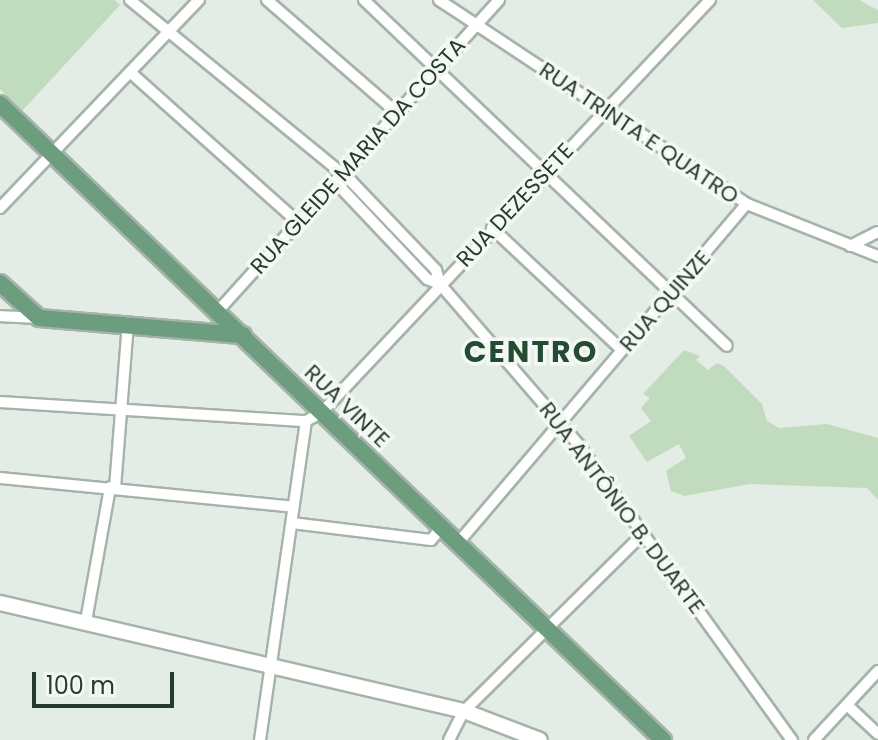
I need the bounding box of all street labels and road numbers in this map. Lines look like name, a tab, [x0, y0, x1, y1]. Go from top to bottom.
street label: RUA GLEIDE MARIA DA COSTA	[245, 33, 471, 279]
street label: RUA TRINTA E QUATRO	[534, 57, 744, 209]
street label: RUA DEZESSETE	[451, 138, 579, 272]
street label: RUA QUINZE	[614, 245, 716, 357]
street label: RUA VINTE	[299, 359, 395, 453]
street label: RUA ANTÔNIO B. DUARTE	[534, 397, 710, 619]

